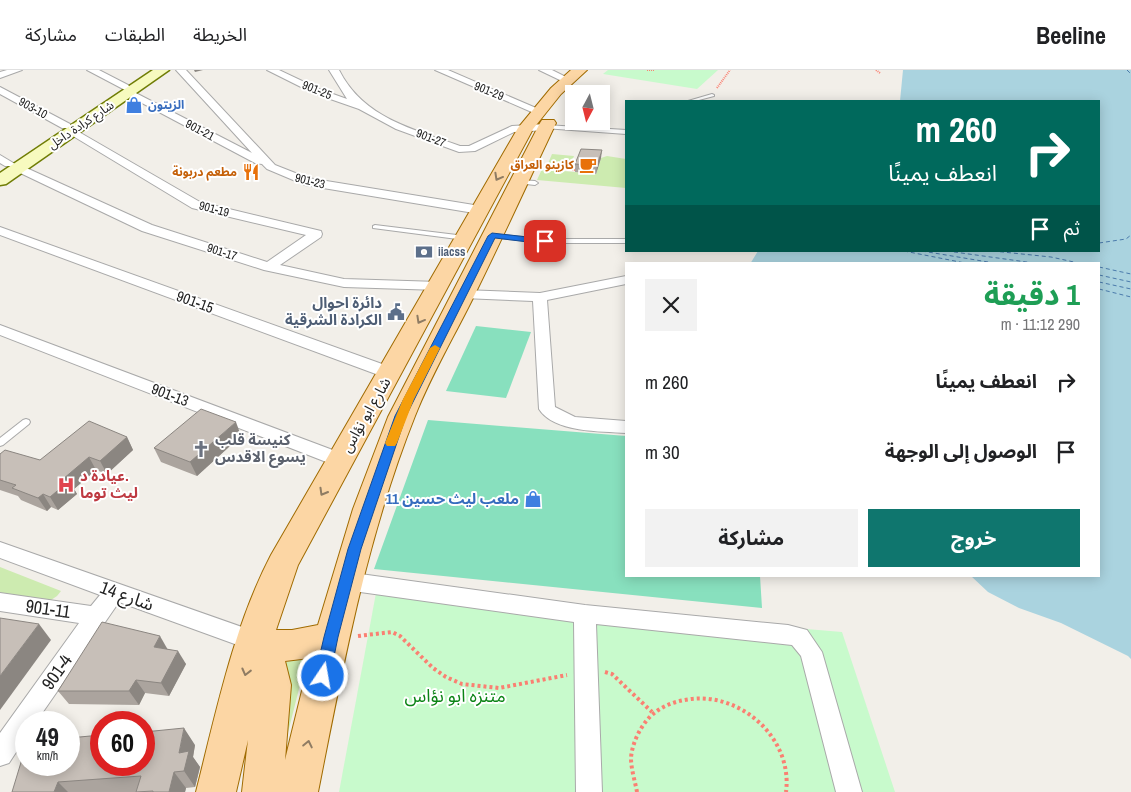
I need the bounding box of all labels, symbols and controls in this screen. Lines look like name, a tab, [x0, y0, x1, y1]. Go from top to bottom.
text: Beeline	[1036, 19, 1106, 51]
text: مشاركة	[25, 22, 77, 47]
text: الطبقات	[105, 22, 165, 47]
text: الخريطة	[193, 22, 247, 47]
street label: 901-25	[300, 77, 335, 103]
street label: 901-29	[472, 78, 506, 104]
north arrow	[565, 85, 610, 130]
map controls	[565, 85, 610, 130]
street label: 903-10	[16, 94, 50, 122]
shop icon: الزيتون	[124, 95, 144, 115]
street label: شارع كرادة داخل	[45, 97, 118, 154]
place label: الزيتون	[148, 97, 184, 113]
text: 260 m	[916, 106, 997, 153]
street label: 901-21	[183, 116, 218, 145]
icon: right	[1015, 120, 1080, 185]
street label: 901-27	[414, 125, 449, 151]
cafe icon: كازينو العراق	[578, 155, 598, 175]
place label: كازينو العراق	[510, 157, 575, 173]
text: انعطف يمينًا	[888, 158, 997, 188]
restaurant icon: مطعم دربونة	[241, 162, 261, 182]
place label: مطعم دربونة	[172, 164, 237, 181]
street label: 901-23	[293, 170, 327, 192]
one-way arrow	[494, 172, 504, 181]
street label: 901-19	[197, 197, 231, 221]
icon: arrive	[1026, 215, 1054, 243]
text: ثم	[1064, 215, 1080, 241]
pin	[524, 220, 566, 262]
icon: arrive	[531, 227, 559, 255]
street label: 901-17	[205, 240, 240, 265]
bank icon: iiacss	[414, 242, 434, 262]
place label: iiacss	[438, 244, 466, 260]
text: 1 دقيقة	[984, 274, 1080, 314]
button: close	[645, 279, 697, 331]
street label: 901-15	[174, 285, 217, 318]
place label: دائرة احوال الكرادة الشرقية	[285, 292, 382, 330]
public building icon: دائرة احوال الكرادة الشرقية	[386, 302, 406, 322]
text: 290 m · 11:12	[1001, 313, 1080, 335]
one-way arrow	[416, 314, 426, 323]
text: انعطف يمينًا	[936, 368, 1037, 394]
icon: right	[1052, 368, 1080, 396]
text: 260 m	[645, 369, 688, 395]
street label: شارع ابو نؤاس	[336, 373, 397, 457]
street label: 901-13	[149, 378, 192, 411]
place label: كنيسة قلب يسوع الاقدس	[215, 429, 306, 468]
text: الوصول إلى الوجهة	[885, 438, 1037, 464]
icon: arrive	[1052, 438, 1080, 466]
church icon: كنيسة قلب يسوع الاقدس	[191, 439, 211, 459]
text: 30 m	[645, 439, 680, 465]
place label: عيادة د. ليث توما	[80, 465, 138, 503]
hospital icon: عيادة د. ليث توما	[56, 475, 76, 495]
one-way arrow	[319, 486, 329, 495]
place label: ملعب ليث حسين 11	[386, 488, 519, 509]
shop icon: ملعب ليث حسين 11	[523, 489, 543, 509]
button: مشاركة	[645, 509, 858, 567]
button: خروج	[868, 509, 1080, 567]
street label: شارع 14	[96, 574, 158, 619]
street label: 901-11	[24, 593, 73, 624]
street label: 901-4	[36, 649, 78, 694]
position arrow	[296, 649, 348, 701]
one-way arrow	[241, 668, 252, 677]
park label: متنزه ابو نؤاس	[404, 683, 506, 708]
speed limit sign: 60	[90, 711, 155, 776]
text: 49	[36, 720, 59, 754]
one-way arrow	[302, 740, 313, 749]
text: km/h	[37, 748, 58, 764]

